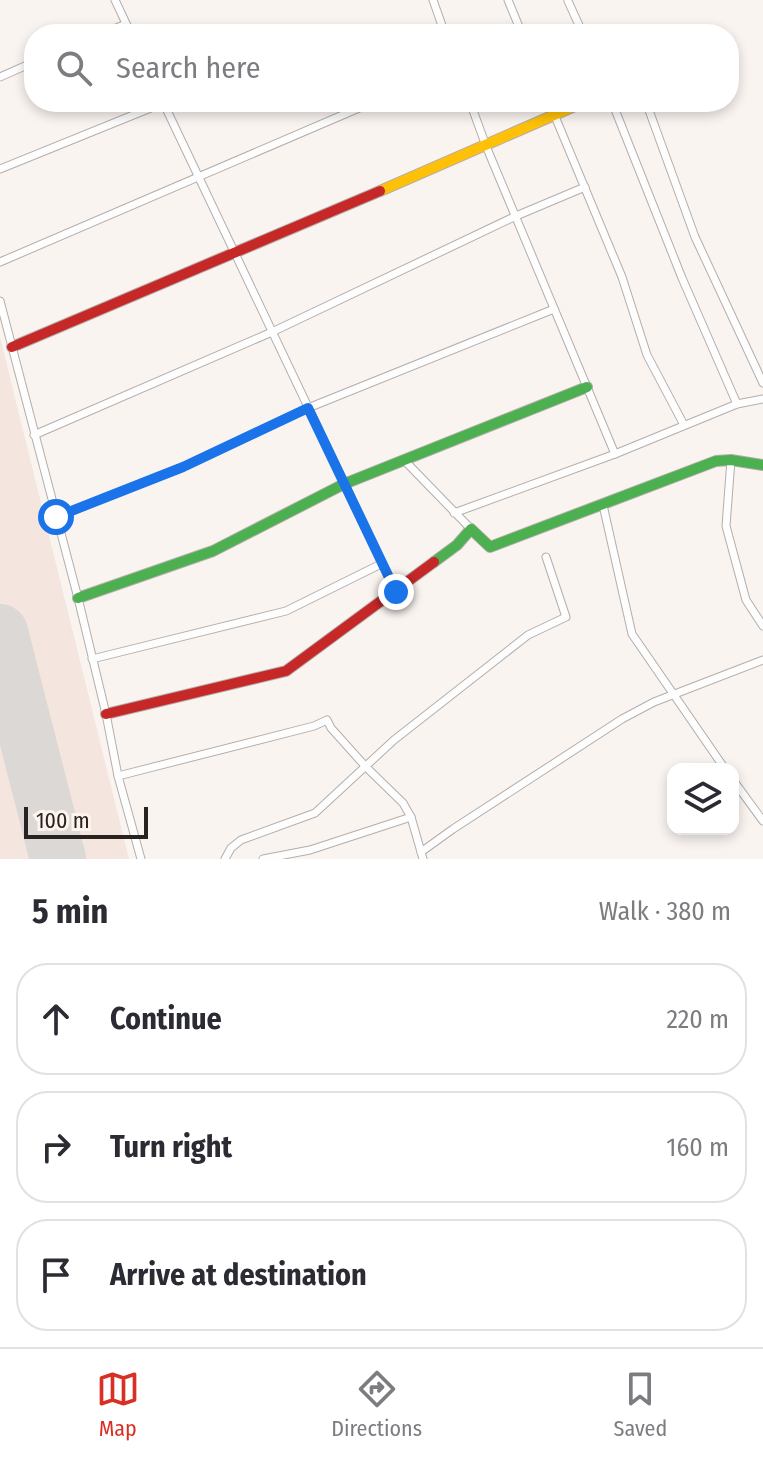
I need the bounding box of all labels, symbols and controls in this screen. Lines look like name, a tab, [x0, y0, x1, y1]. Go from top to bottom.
search box	[24, 24, 739, 112]
icon: search	[52, 46, 96, 90]
text: Search here	[116, 50, 261, 86]
route start	[38, 499, 74, 535]
route end	[378, 574, 414, 610]
map controls	[667, 763, 739, 835]
button: layers	[667, 763, 739, 835]
scale bar	[24, 803, 148, 839]
text: 100 m	[36, 807, 90, 834]
text: 5 min	[32, 891, 108, 932]
text: Walk · 380 m	[599, 896, 731, 927]
icon: ahead	[34, 997, 78, 1041]
text: Continue	[110, 1001, 222, 1037]
text: 220 m	[666, 1004, 729, 1035]
icon: right	[34, 1125, 78, 1169]
text: Turn right	[110, 1129, 232, 1165]
text: 160 m	[666, 1132, 729, 1163]
icon: arrive	[34, 1253, 78, 1297]
text: Arrive at destination	[110, 1257, 367, 1293]
tab: Map	[96, 1367, 140, 1442]
tab: Directions	[331, 1367, 422, 1442]
tab: Saved	[614, 1367, 667, 1442]

